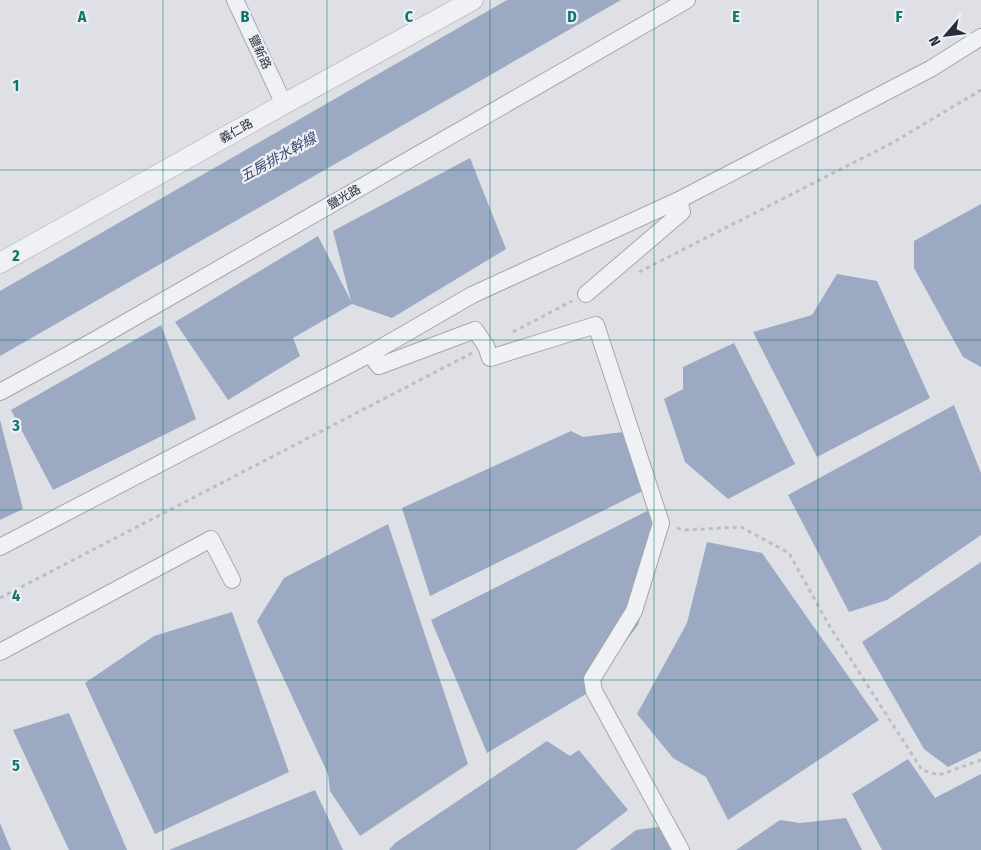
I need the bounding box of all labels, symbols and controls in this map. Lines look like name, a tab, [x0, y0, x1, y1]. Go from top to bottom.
text: A	[77, 7, 87, 26]
text: B	[241, 7, 250, 26]
text: C	[405, 7, 414, 26]
text: D	[567, 7, 577, 26]
text: E	[732, 7, 740, 26]
text: F	[895, 7, 903, 26]
north arrow	[921, 10, 971, 60]
street label: 鹽新路	[246, 33, 274, 71]
text: N	[925, 33, 944, 49]
text: 1	[13, 76, 19, 95]
street label: 義仁路	[217, 116, 255, 146]
water label: 五房排水幹線	[237, 129, 321, 185]
street label: 鹽光路	[325, 182, 363, 212]
text: 2	[11, 246, 20, 265]
text: 3	[11, 416, 20, 435]
text: 4	[12, 586, 20, 605]
text: 5	[12, 756, 20, 775]

